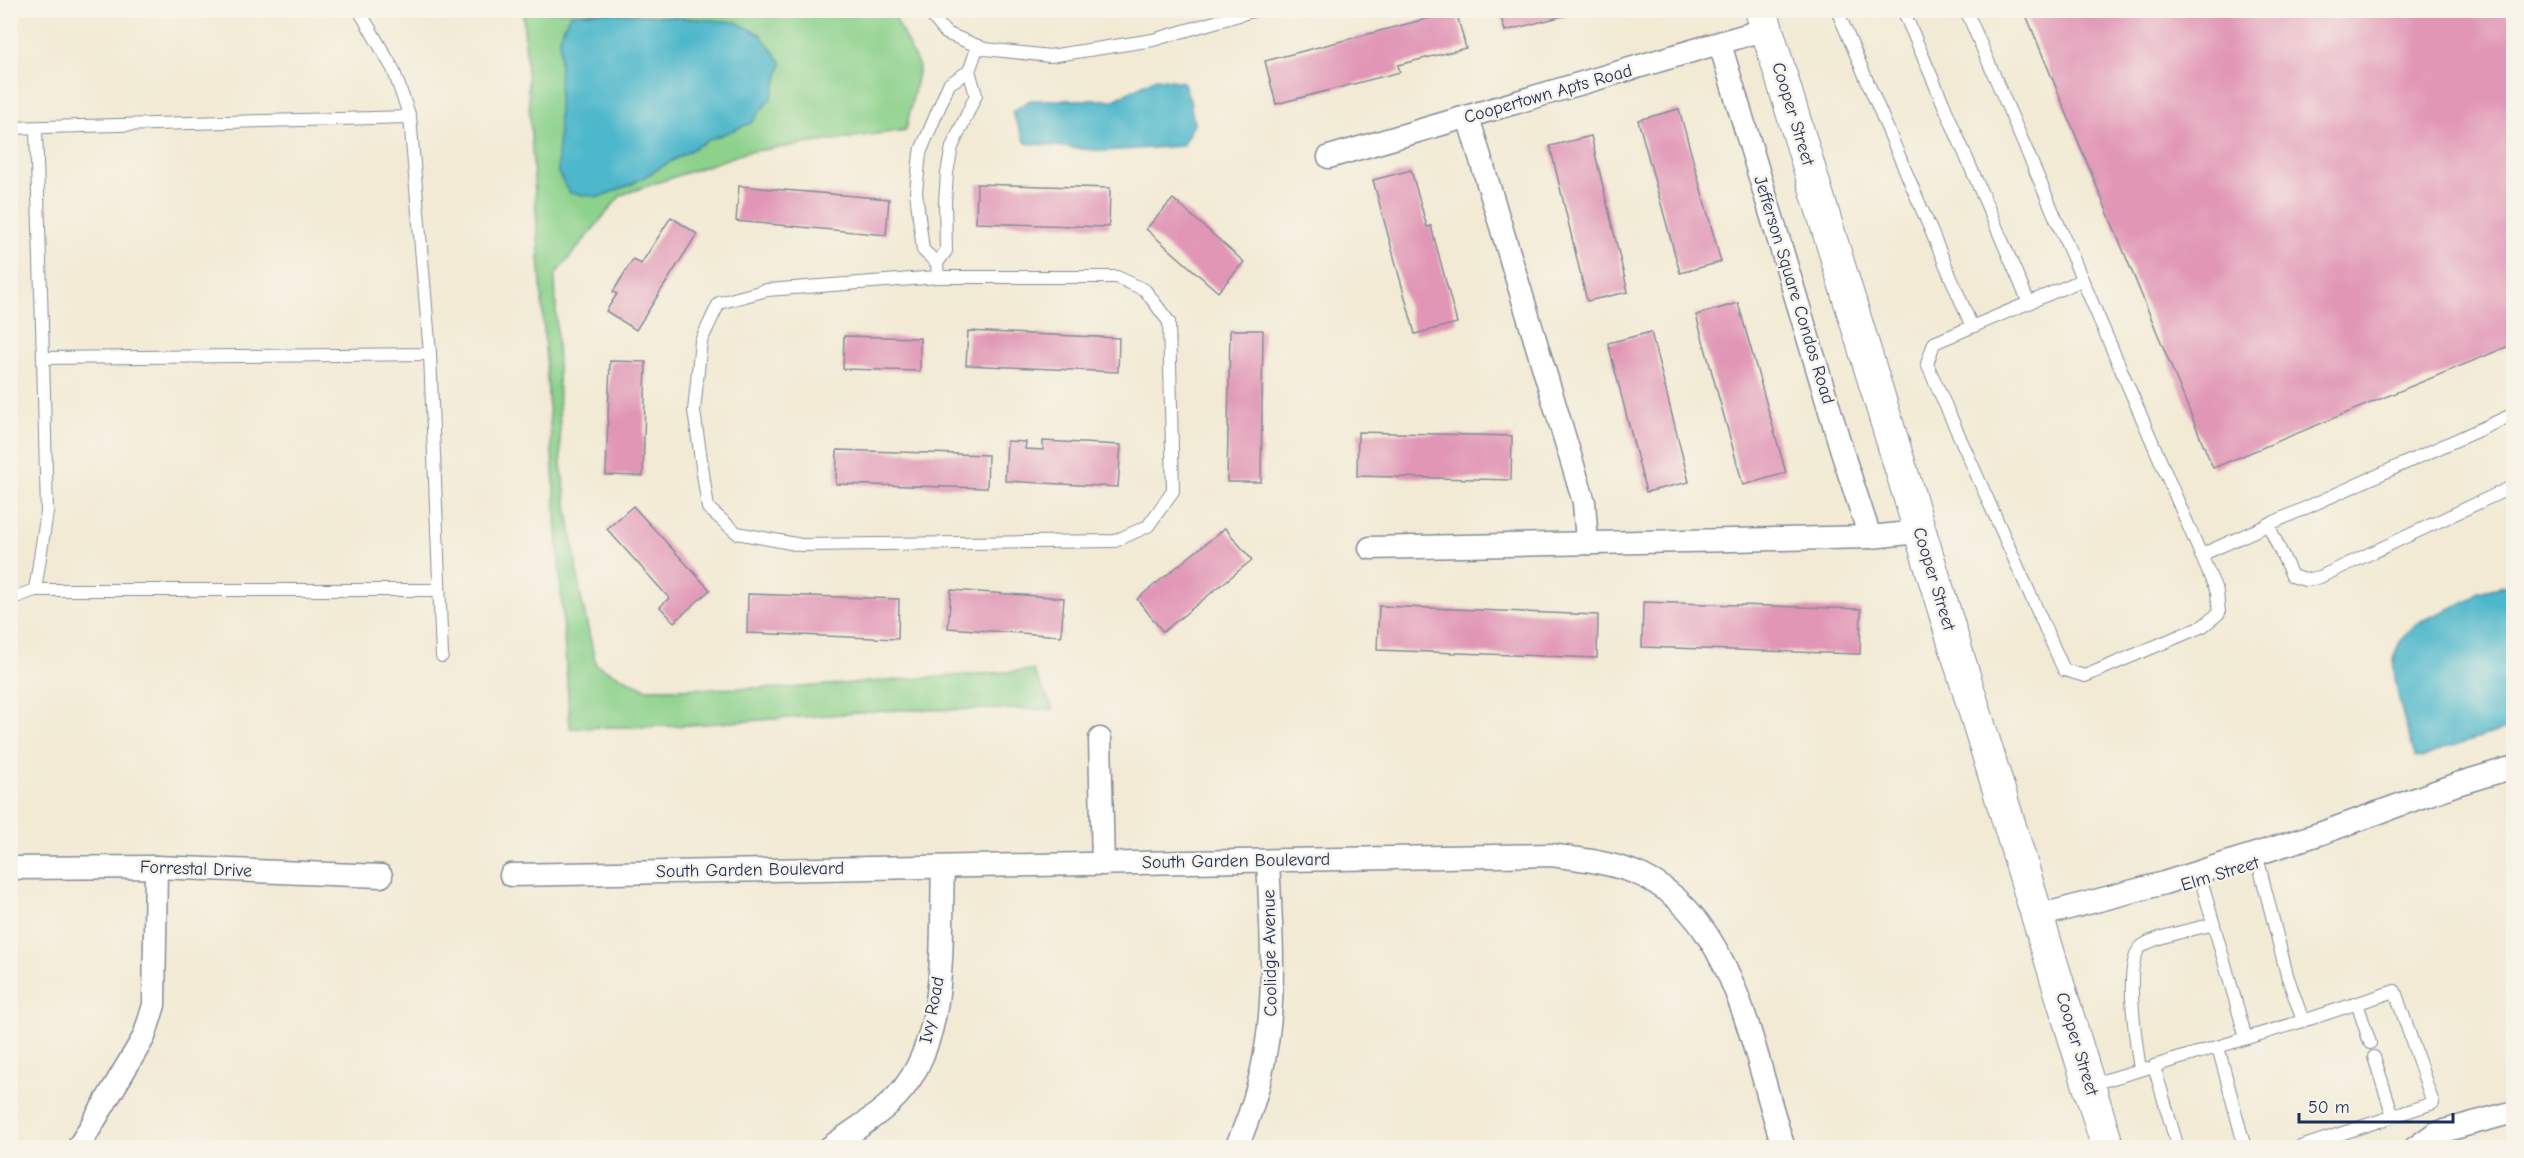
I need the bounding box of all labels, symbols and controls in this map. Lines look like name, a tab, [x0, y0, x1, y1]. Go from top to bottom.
street label: Coopertown Apts Road	[1462, 60, 1634, 128]
street label: Cooper Street	[1767, 60, 1819, 169]
street label: Jefferson Square Condos Road	[1749, 173, 1839, 407]
street label: Cooper Street	[1908, 525, 1960, 634]
street label: South Garden Boulevard	[1142, 849, 1330, 873]
street label: Elm Street	[2178, 852, 2263, 896]
street label: Forrestal Drive	[140, 857, 252, 881]
street label: South Garden Boulevard	[656, 858, 844, 882]
street label: Coolidge Avenue	[1258, 889, 1282, 1017]
street label: Ivy Road	[915, 975, 949, 1045]
street label: Cooper Street	[2051, 990, 2103, 1099]
scale bar	[2299, 1086, 2454, 1124]
text: 50 m	[2308, 1097, 2350, 1118]

